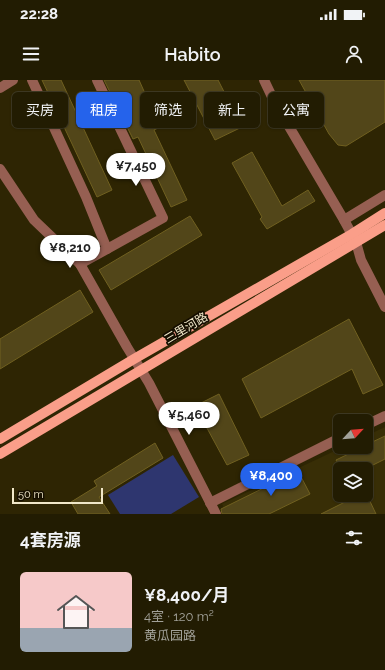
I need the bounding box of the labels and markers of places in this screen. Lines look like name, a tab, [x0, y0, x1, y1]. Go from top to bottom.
pin: ¥7,450	[103, 153, 169, 187]
pin: ¥8,210	[37, 235, 103, 269]
pin: ¥5,460	[156, 402, 222, 436]
pin: ¥8,400	[238, 463, 304, 497]

